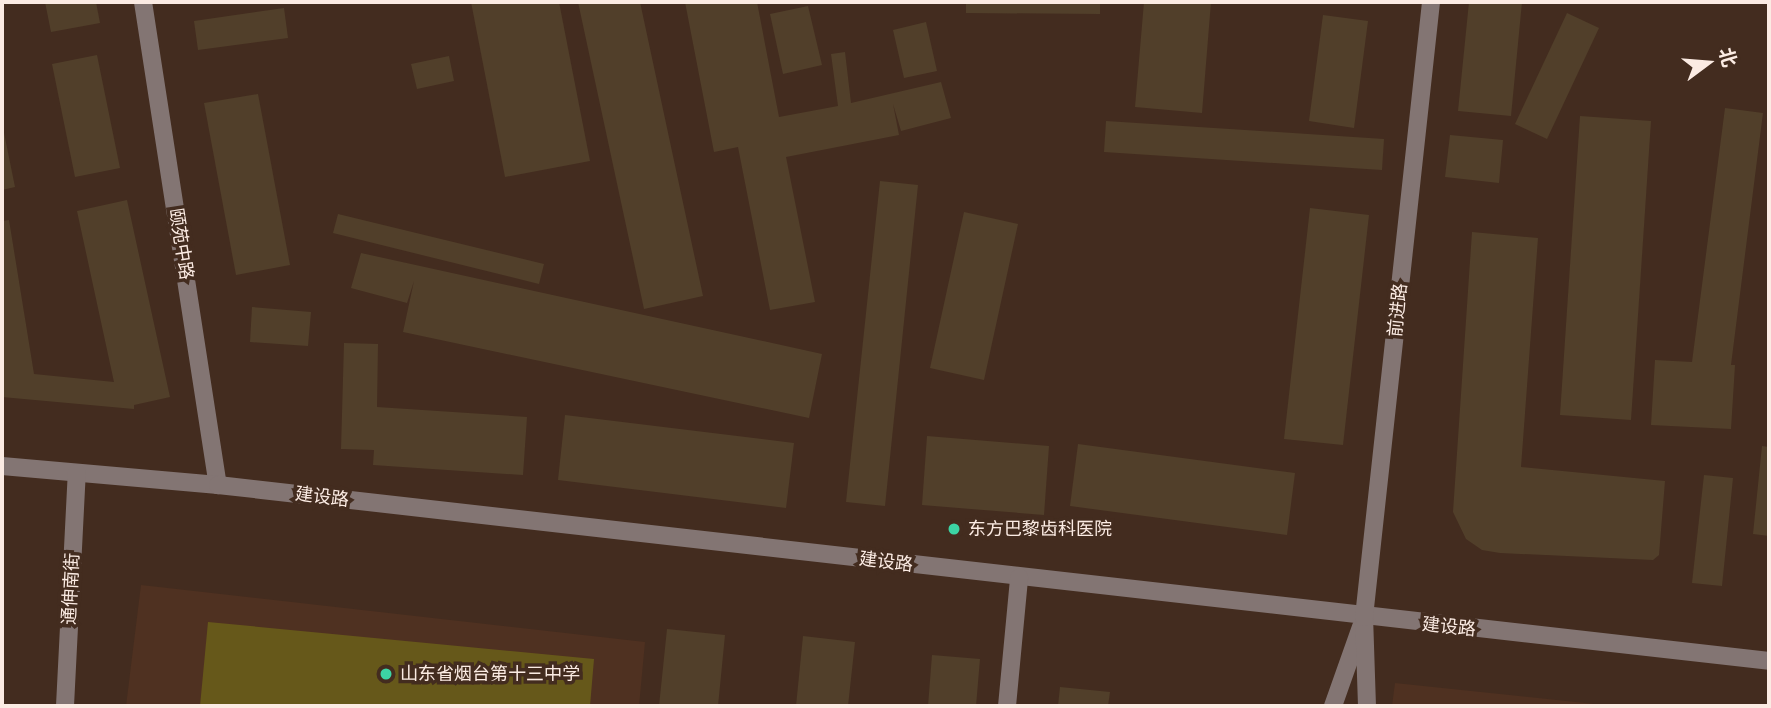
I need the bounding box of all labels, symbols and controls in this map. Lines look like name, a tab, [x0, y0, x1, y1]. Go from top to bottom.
north arrow	[1673, 28, 1743, 98]
text: 北	[1714, 45, 1742, 70]
street label: 颐苑中路	[165, 207, 197, 281]
street label: 前进路	[1384, 282, 1412, 338]
street label: 建设路	[294, 483, 350, 511]
place label: 东方巴黎齿科医院	[968, 518, 1112, 540]
marker: 东方巴黎齿科医院	[946, 521, 962, 537]
street label: 建设路	[858, 548, 914, 576]
street label: 通伸南街	[58, 552, 84, 626]
street label: 建设路	[1421, 613, 1477, 641]
place label: 山东省烟台第十三中学	[400, 663, 580, 685]
marker: 山东省烟台第十三中学	[378, 666, 394, 682]

